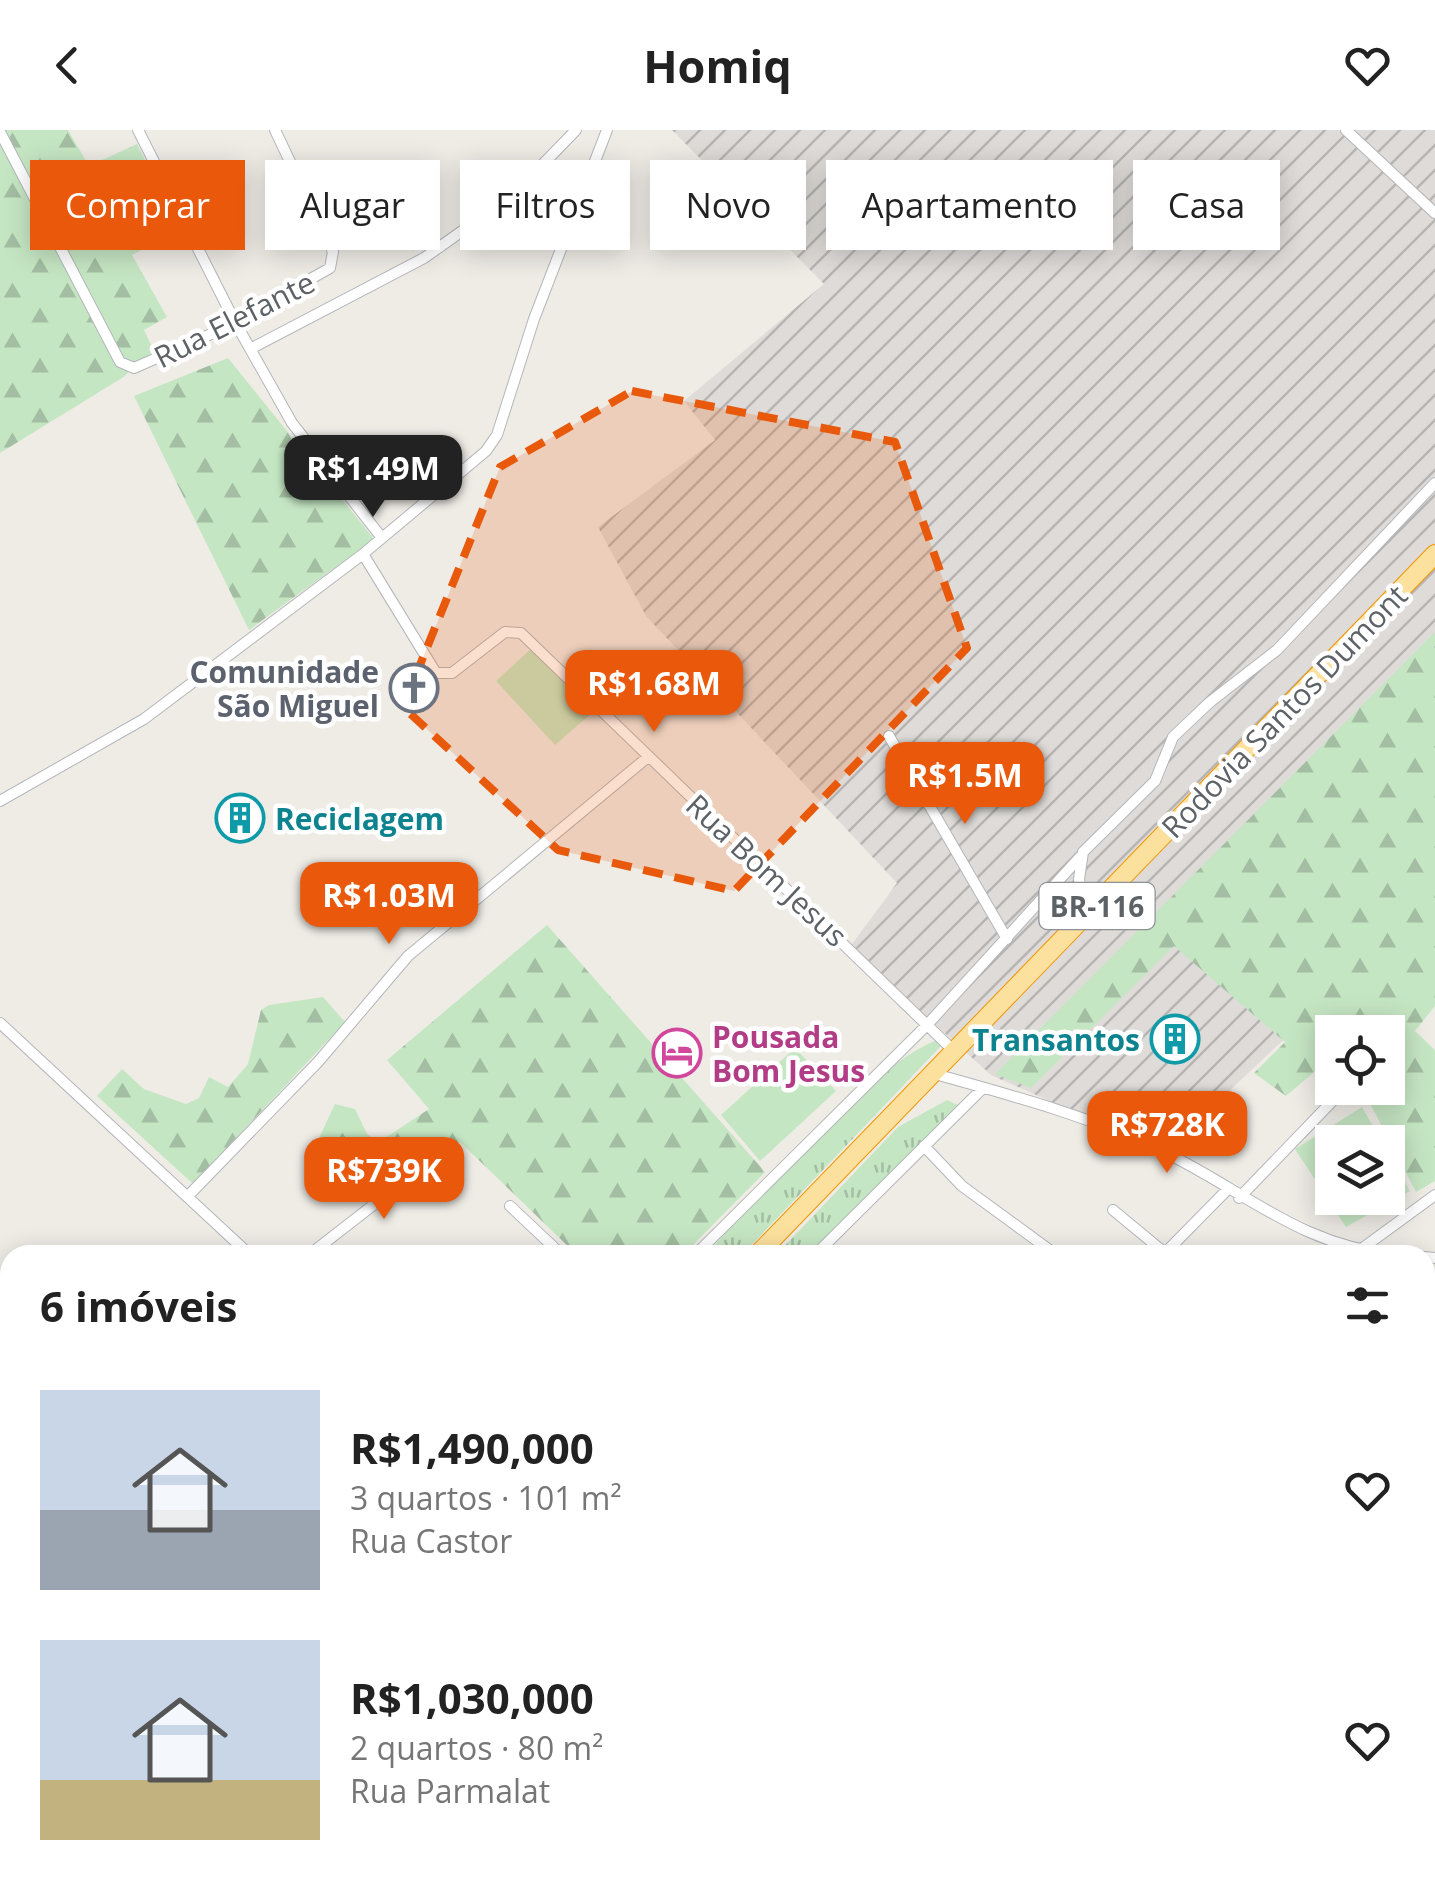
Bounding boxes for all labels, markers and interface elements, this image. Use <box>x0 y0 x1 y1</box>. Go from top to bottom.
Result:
text: Homiq <box>643 35 792 96</box>
icon: back <box>40 38 95 93</box>
icon: heart <box>1340 38 1395 93</box>
chip: Comprar <box>30 160 245 250</box>
chip: Alugar <box>265 160 440 250</box>
chip: Filtros <box>460 160 630 250</box>
chip: Novo <box>650 160 806 250</box>
chip: Apartamento <box>826 160 1113 250</box>
chip: Casa <box>1133 160 1280 250</box>
street label: Rua Elefante <box>147 261 321 377</box>
pin: R$1.49M <box>281 435 465 520</box>
text: R$1.49M <box>306 446 440 489</box>
street label: Rodovia Santos Dumont <box>1152 575 1416 847</box>
pin: R$1.68M <box>562 650 746 735</box>
place label: Comunidade São Miguel <box>189 651 379 726</box>
text: R$1.68M <box>587 661 721 704</box>
church icon: Comunidade São Miguel <box>388 662 440 714</box>
pin: R$1.5M <box>884 742 1046 827</box>
text: R$1.5M <box>907 753 1023 796</box>
street label: Rua Bom Jesus <box>678 785 856 955</box>
building icon: Reciclagem <box>214 792 266 844</box>
place label: Reciclagem <box>275 798 444 839</box>
pin: R$1.03M <box>297 862 481 947</box>
text: R$1.03M <box>322 873 456 916</box>
road number: BR-116 <box>1040 883 1154 929</box>
building icon: Transantos <box>1149 1013 1201 1065</box>
map controls <box>1315 1015 1405 1215</box>
button: locate <box>1315 1015 1405 1105</box>
place label: Pousada Bom Jesus <box>712 1016 865 1091</box>
place label: Transantos <box>972 1019 1140 1060</box>
hotel icon: Pousada Bom Jesus <box>651 1027 703 1079</box>
pin: R$728K <box>1086 1091 1248 1176</box>
text: R$728K <box>1109 1102 1225 1145</box>
button: layers <box>1315 1125 1405 1215</box>
pin: R$739K <box>303 1137 465 1222</box>
text: R$739K <box>326 1148 442 1191</box>
text: 6 imóveis <box>40 1277 237 1334</box>
icon: filters <box>1340 1278 1395 1333</box>
text: R$1,490,000 <box>350 1419 594 1476</box>
icon: home <box>120 1430 240 1550</box>
icon: heart <box>1340 1463 1395 1518</box>
text: 3 quartos · 101 m² <box>350 1476 622 1519</box>
text: Rua Castor <box>350 1519 512 1562</box>
text: R$1,030,000 <box>350 1669 594 1726</box>
icon: home <box>120 1680 240 1800</box>
icon: heart <box>1340 1713 1395 1768</box>
text: 2 quartos · 80 m² <box>350 1726 603 1769</box>
text: Rua Parmalat <box>350 1769 550 1812</box>

